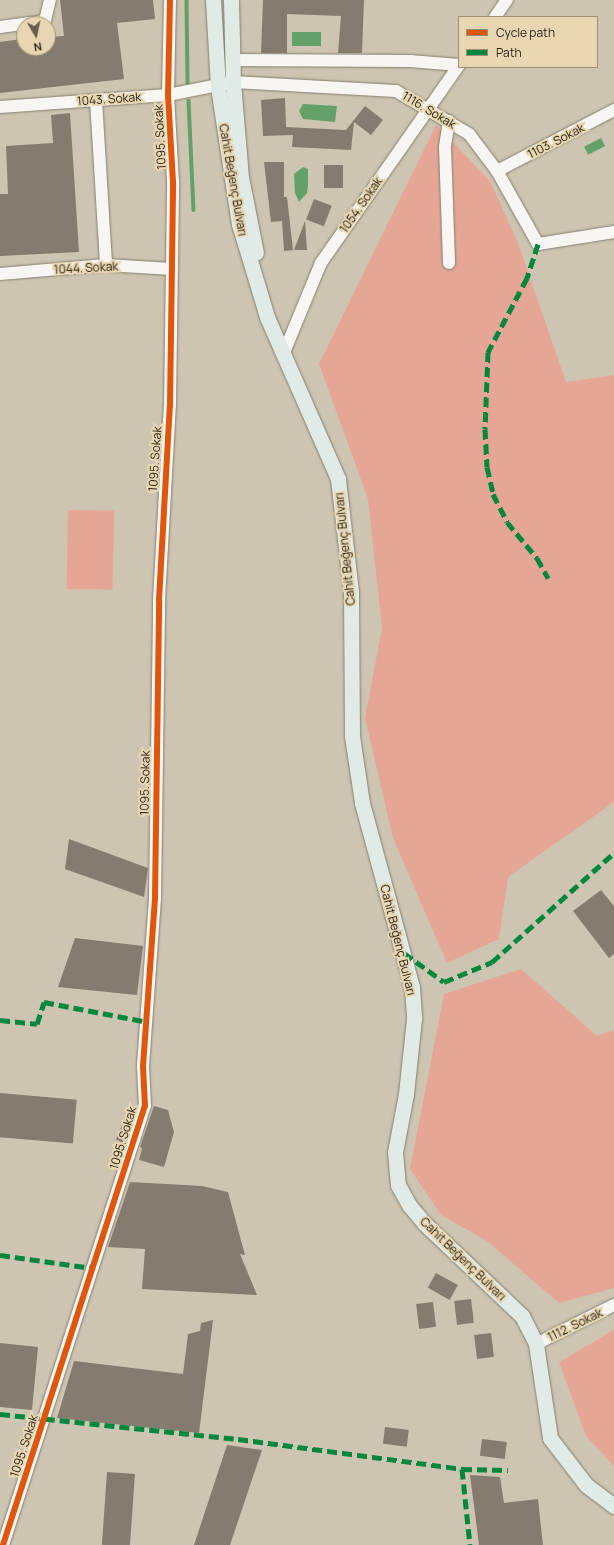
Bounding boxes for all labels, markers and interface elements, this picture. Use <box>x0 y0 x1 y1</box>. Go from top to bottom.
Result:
north arrow <box>16 16 56 56</box>
legend <box>458 16 598 68</box>
text: Cycle path <box>496 24 555 41</box>
text: N <box>33 39 43 55</box>
text: Path <box>496 44 522 61</box>
street label: 1116. Sokak <box>400 88 458 132</box>
street label: 1043. Sokak <box>76 90 142 108</box>
street label: 1095. Sokak <box>151 104 169 170</box>
street label: 1103. Sokak <box>525 121 587 161</box>
street label: Cahit Beğenç Bulvarı <box>216 123 250 237</box>
street label: 1054. Sokak <box>337 175 385 235</box>
street label: 1044. Sokak <box>53 259 119 277</box>
street label: 1095. Sokak <box>146 426 164 492</box>
street label: Cahit Beğenç Bulvarı <box>332 492 358 606</box>
street label: 1095. Sokak <box>137 750 153 816</box>
street label: Cahit Beğenç Bulvarı <box>377 883 419 997</box>
street label: 1095. Sokak <box>107 1105 139 1171</box>
street label: Cahit Beğenç Bulvarı <box>417 1214 509 1304</box>
street label: 1112. Sokak <box>545 1306 605 1344</box>
street label: 1095. Sokak <box>7 1413 41 1479</box>

